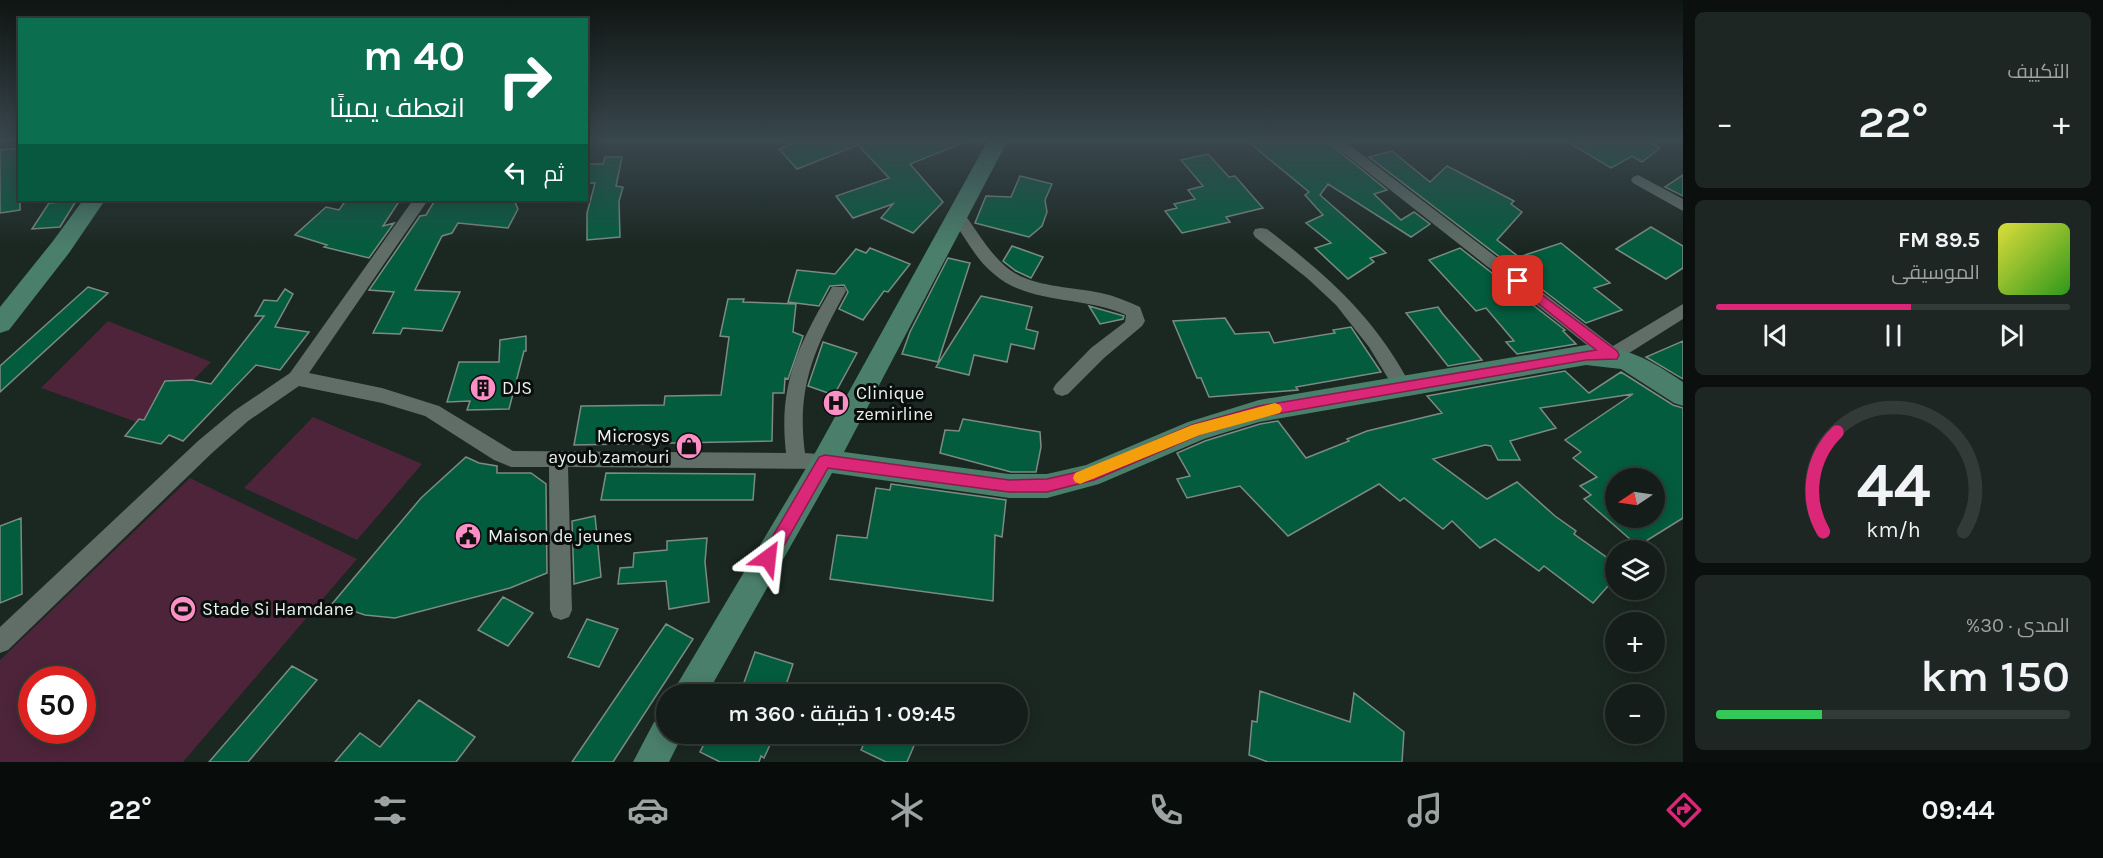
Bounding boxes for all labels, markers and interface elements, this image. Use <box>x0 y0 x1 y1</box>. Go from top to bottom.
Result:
text: 40 m <box>363 31 465 81</box>
icon: right <box>486 42 564 120</box>
text: التكييف <box>2007 60 2070 83</box>
text: انعطف يمينًا <box>329 92 465 124</box>
text: 22° <box>1858 96 1928 148</box>
text: − <box>1716 104 1733 142</box>
text: + <box>2053 104 2070 142</box>
icon: left <box>499 156 532 189</box>
text: ثم <box>544 161 564 187</box>
text: 89.5 FM <box>1898 227 1980 253</box>
pin <box>1492 255 1543 306</box>
text: الموسيقى <box>1891 261 1980 284</box>
icon: arrive <box>1501 264 1534 297</box>
icon: previous <box>1759 319 1792 352</box>
icon: pause <box>1877 319 1910 352</box>
icon: next <box>1995 319 2028 352</box>
building icon: DJS <box>468 373 498 403</box>
place label: DJS <box>502 377 532 399</box>
place label: Clinique zemirline <box>856 382 933 425</box>
hospital icon: Clinique zemirline <box>821 388 851 418</box>
place label: Microsys ayoub zamouri <box>548 425 670 468</box>
shop icon: Microsys ayoub zamouri <box>674 431 704 461</box>
text: 44 <box>1856 449 1930 522</box>
north arrow <box>1605 468 1665 528</box>
map controls <box>1605 468 1665 744</box>
text: km/h <box>1866 517 1920 542</box>
public building icon: Maison de jeunes <box>453 521 483 551</box>
place label: Maison de jeunes <box>488 525 633 547</box>
position arrow <box>736 526 800 590</box>
button: layers <box>1605 540 1665 600</box>
sports icon: Stade Si Hamdane <box>168 594 198 624</box>
place label: Stade Si Hamdane <box>202 598 354 620</box>
button: + <box>1605 612 1665 672</box>
text: المدى · 30% <box>1966 614 2070 637</box>
text: 150 km <box>1920 650 2070 702</box>
speed limit sign: 50 <box>18 666 96 744</box>
button: − <box>1605 684 1665 744</box>
text: 09:45 · 1 دقيقة · 360 m <box>728 701 956 727</box>
icon: filters <box>369 789 411 831</box>
icon: car <box>627 789 669 831</box>
icon: climate <box>886 789 928 831</box>
icon: phone <box>1145 789 1187 831</box>
icon: music <box>1404 789 1446 831</box>
icon: directions <box>1663 789 1705 831</box>
text: 22° <box>109 794 152 826</box>
text: 09:44 <box>1922 794 1995 826</box>

